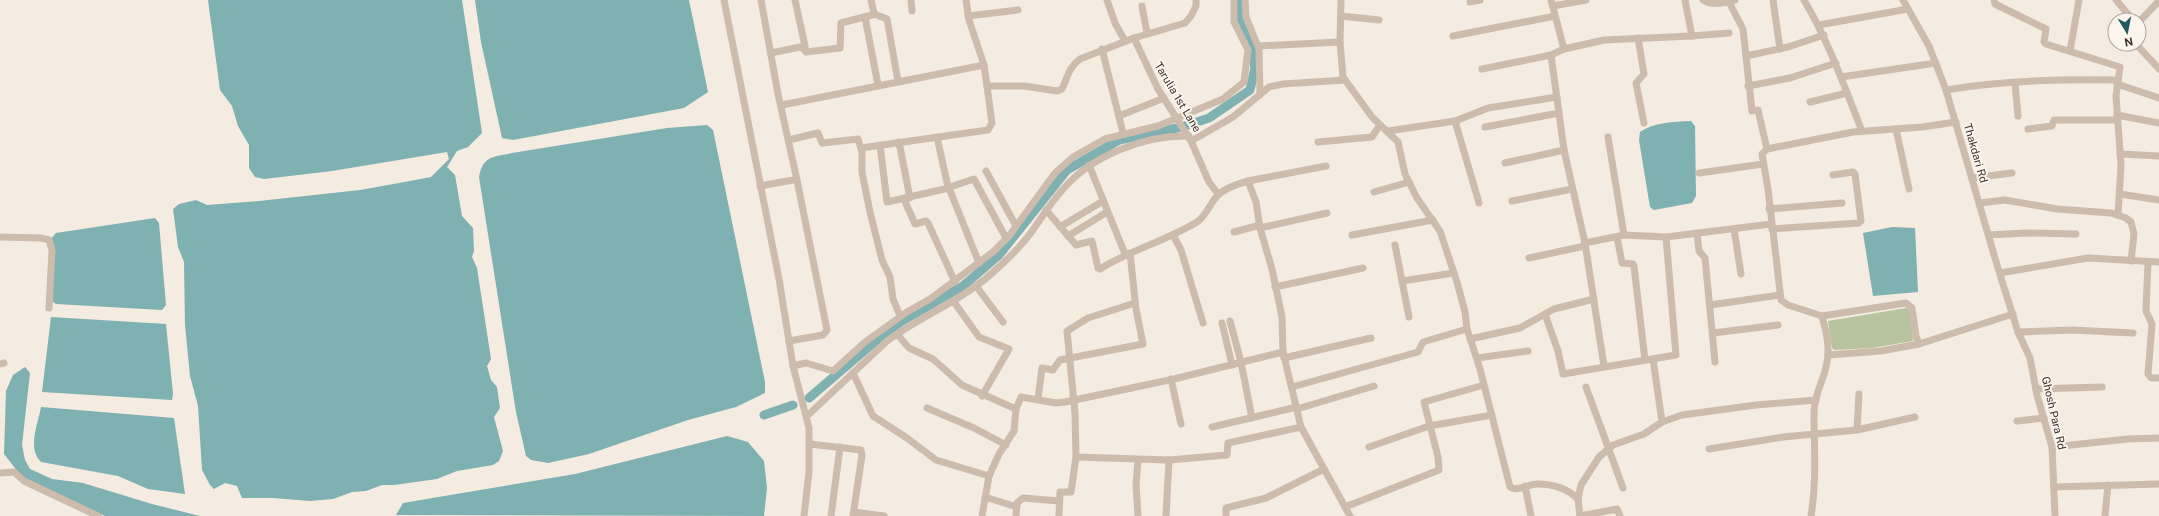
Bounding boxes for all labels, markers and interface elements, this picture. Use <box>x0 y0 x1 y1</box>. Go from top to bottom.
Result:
north arrow <box>2107 12 2147 52</box>
text: N <box>2123 35 2134 49</box>
street label: Tarulia 1st Lane <box>1152 60 1204 134</box>
street label: Thakdari Rd <box>1962 122 1990 184</box>
street label: Ghosh Para Rd <box>2040 375 2068 451</box>

